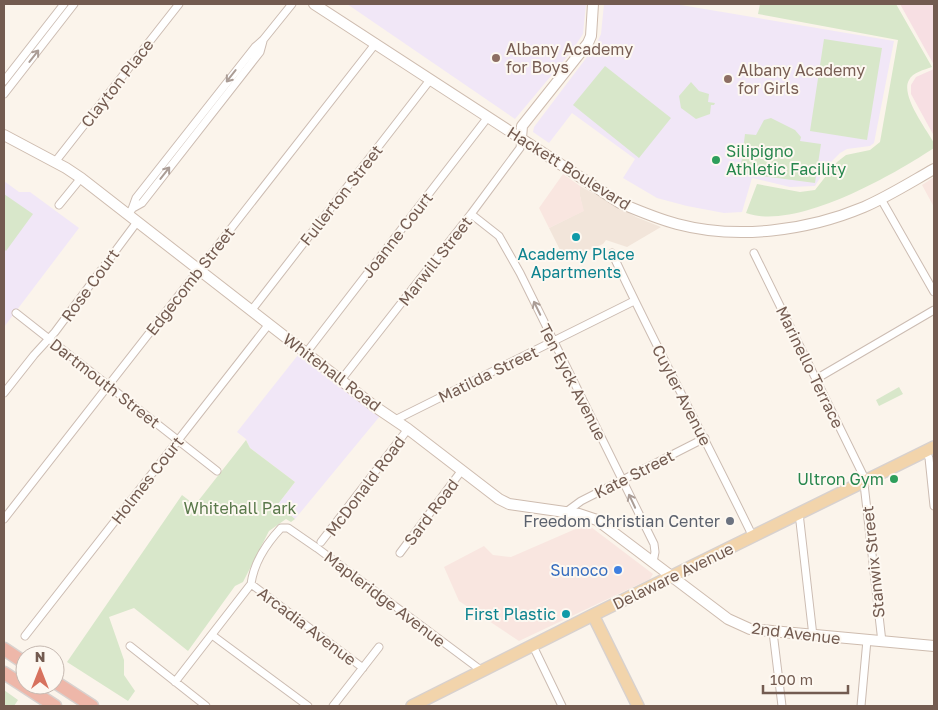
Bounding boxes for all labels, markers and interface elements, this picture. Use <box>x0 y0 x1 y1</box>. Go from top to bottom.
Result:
street label: Clayton Place <box>76 35 158 131</box>
place label: Albany Academy for Boys <box>506 39 633 77</box>
one-way arrow <box>28 50 39 63</box>
marker: Albany Academy for Boys <box>490 52 502 64</box>
place label: Albany Academy for Girls <box>738 60 865 98</box>
one-way arrow <box>226 70 237 83</box>
marker: Albany Academy for Girls <box>722 73 734 85</box>
street label: Hackett Boulevard <box>504 122 634 214</box>
street label: Fullerton Street <box>295 141 387 249</box>
place label: Silipigno Athletic Facility <box>726 141 846 179</box>
marker: Silipigno Athletic Facility <box>710 154 722 166</box>
one-way arrow <box>160 167 171 180</box>
street label: Joanne Court <box>357 188 437 282</box>
street label: Marwill Street <box>394 212 476 310</box>
street label: Edgecomb Street <box>141 223 239 339</box>
marker: Academy Place Apartments <box>570 231 582 243</box>
place label: Academy Place Apartments <box>518 244 634 282</box>
street label: Rose Court <box>57 245 123 325</box>
one-way arrow <box>531 301 541 316</box>
street label: Marinello Terrace <box>772 303 848 431</box>
street label: Ten Eyck Avenue <box>535 320 611 444</box>
street label: Whitehall Road <box>279 329 385 415</box>
street label: Dartmouth Street <box>46 334 164 432</box>
street label: Matilda Street <box>435 341 541 407</box>
street label: Cuyler Avenue <box>648 341 716 449</box>
street label: Holmes Court <box>107 432 187 528</box>
street label: McDonald Road <box>321 432 409 540</box>
street label: Kate Street <box>591 445 677 503</box>
place label: Ultron Gym <box>797 469 884 489</box>
marker: Ultron Gym <box>888 473 900 485</box>
street label: Sard Road <box>399 475 463 549</box>
one-way arrow <box>627 494 637 509</box>
park label: Whitehall Park <box>184 498 296 518</box>
street label: Stanwix Street <box>857 505 889 619</box>
place label: Freedom Christian Center <box>523 511 720 531</box>
marker: Freedom Christian Center <box>724 515 736 527</box>
street label: Delaware Avenue <box>609 538 737 614</box>
street label: Mapleridge Avenue <box>320 547 450 651</box>
place label: Sunoco <box>550 560 608 580</box>
marker: Sunoco <box>612 564 624 576</box>
street label: Arcadia Avenue <box>254 582 360 670</box>
place label: First Plastic <box>465 604 556 624</box>
marker: First Plastic <box>560 608 572 620</box>
street label: 2nd Avenue <box>750 618 842 648</box>
north arrow <box>15 645 65 695</box>
text: N <box>35 648 45 665</box>
scale bar <box>763 662 848 694</box>
text: 100 m <box>770 670 813 688</box>

